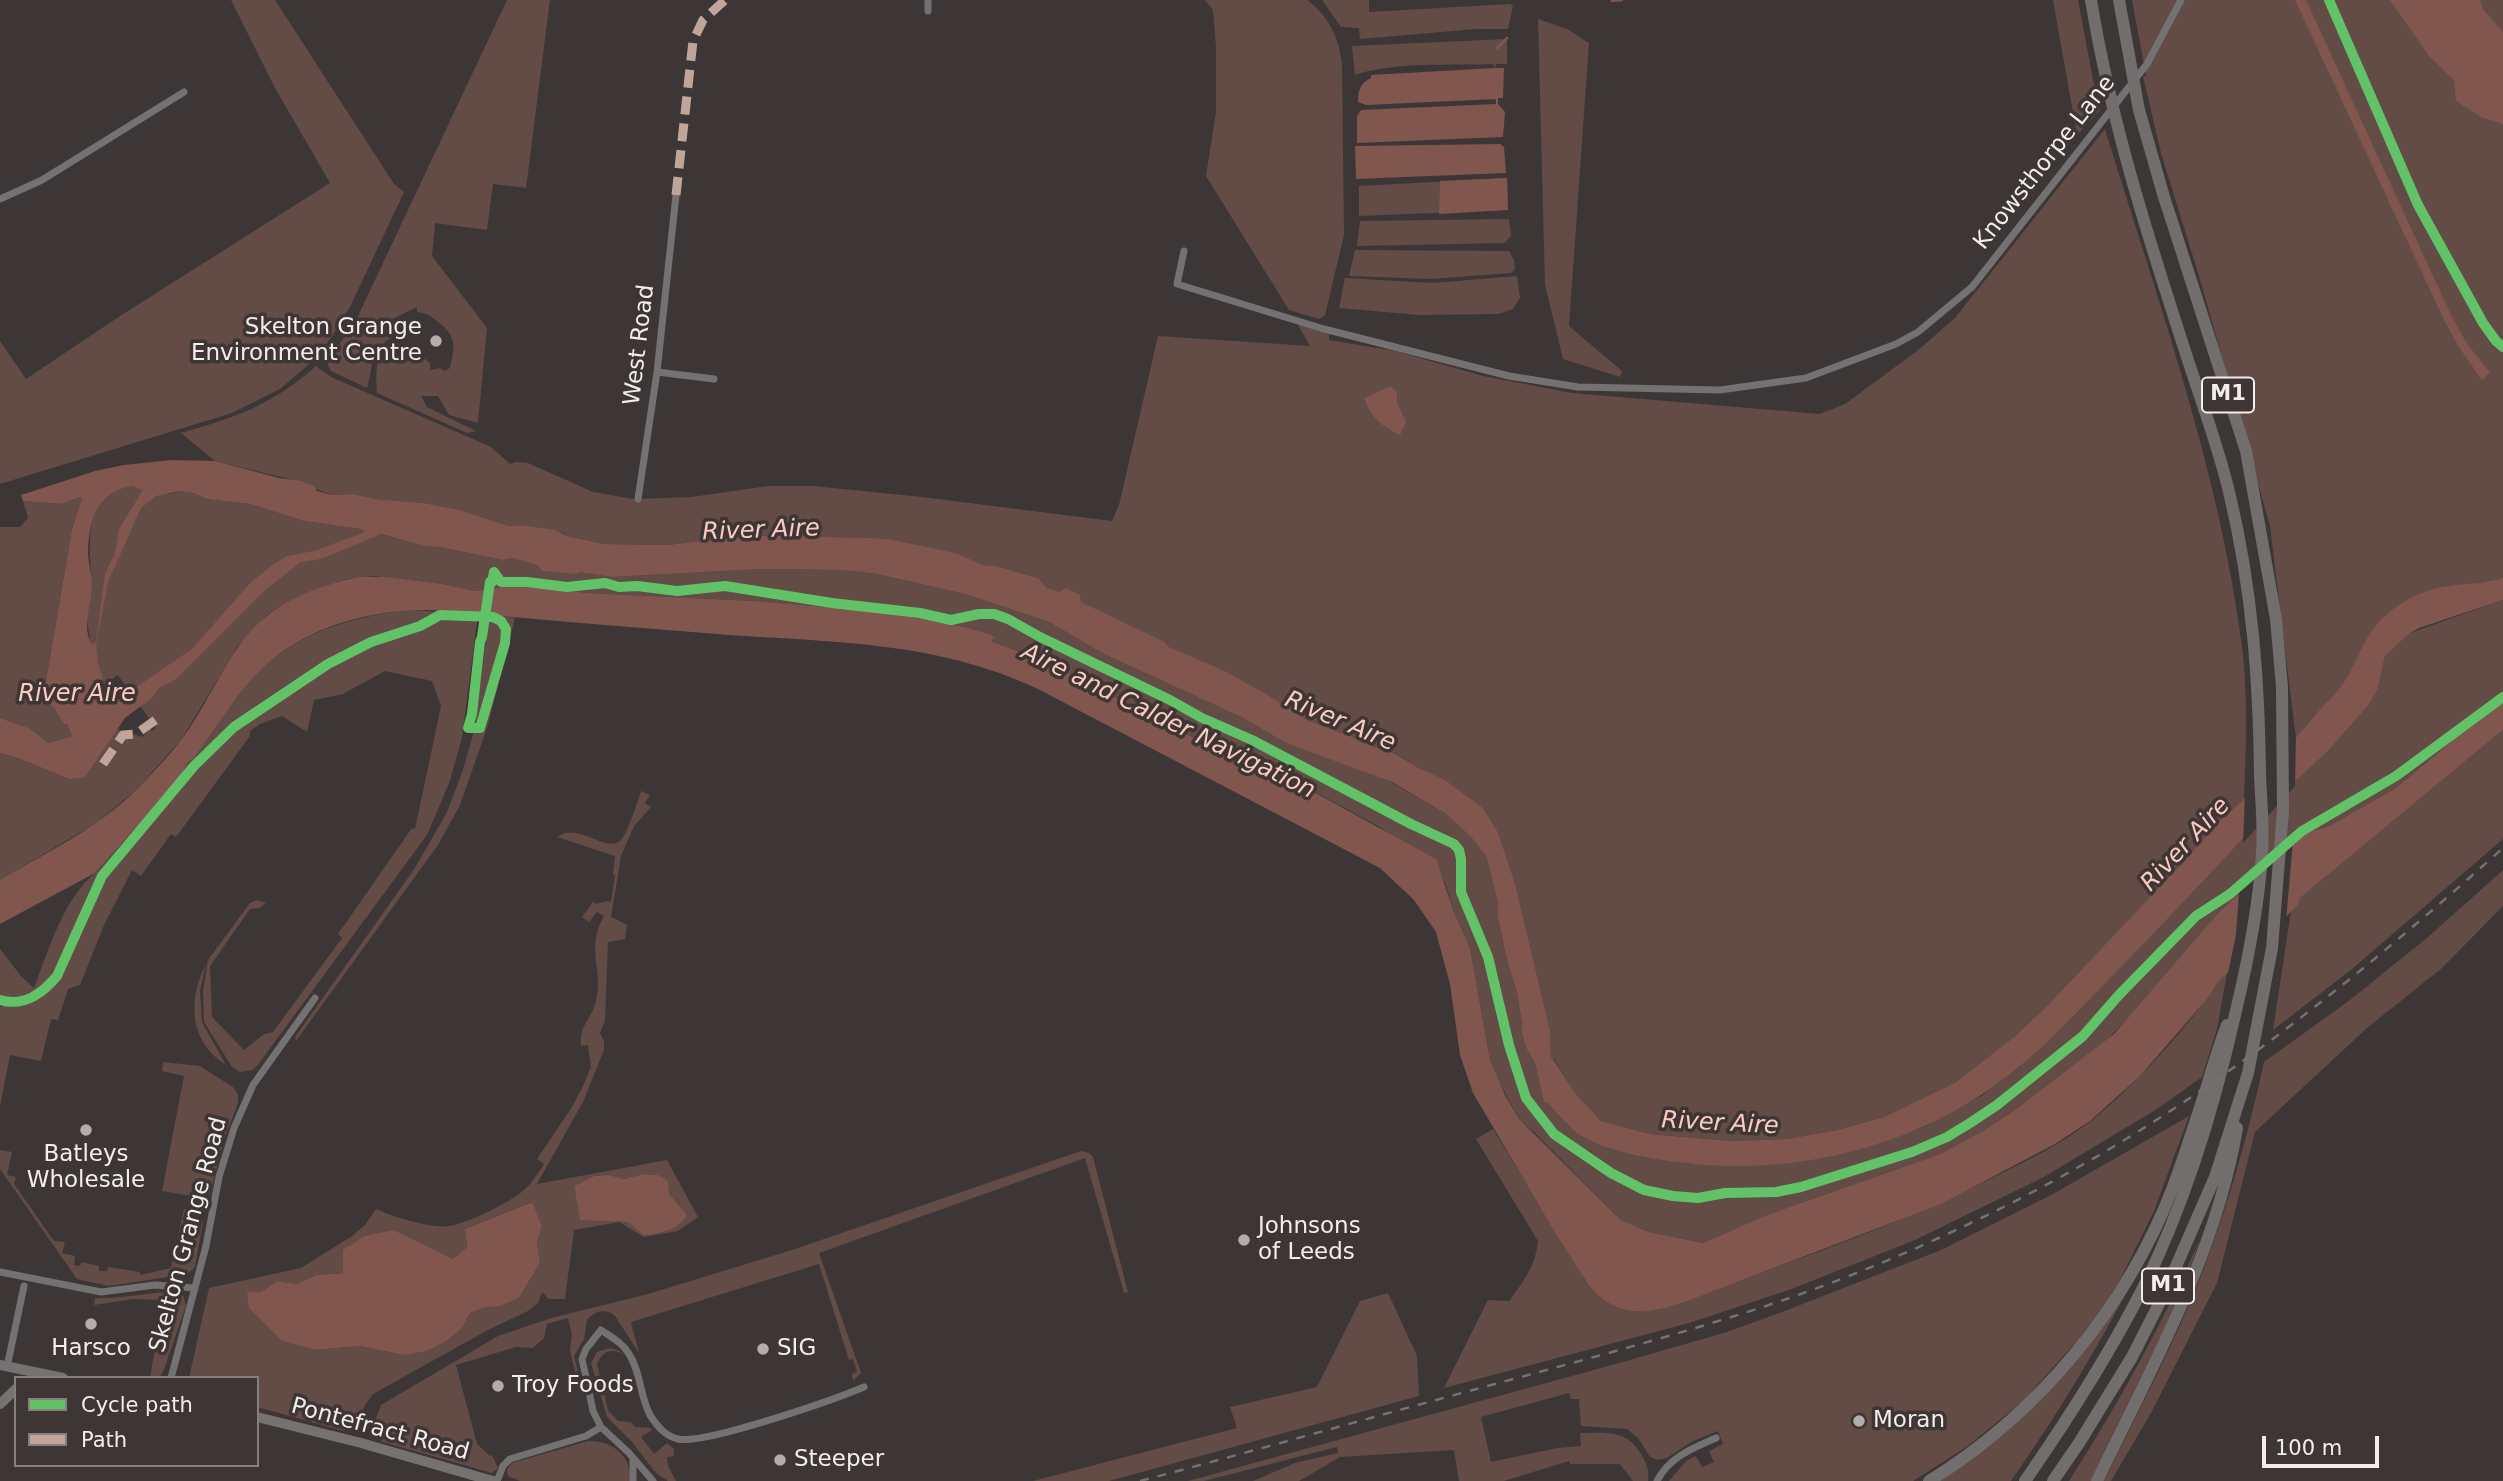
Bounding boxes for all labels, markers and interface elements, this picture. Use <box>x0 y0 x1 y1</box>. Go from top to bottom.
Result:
street label: Knowsthorpe Lane <box>1968 70 2122 256</box>
street label: West Road <box>619 283 661 407</box>
place label: Skelton Grange Environment Centre <box>191 314 422 368</box>
marker: Skelton Grange Environment Centre <box>428 333 444 349</box>
road number: M1 <box>2202 378 2254 412</box>
water label: River Aire <box>702 515 820 547</box>
water label: Aire and Calder Navigation <box>1016 638 1320 806</box>
water label: River Aire <box>18 681 136 709</box>
water label: River Aire <box>1280 686 1400 758</box>
water label: River Aire <box>2135 792 2237 898</box>
water label: River Aire <box>1661 1107 1779 1141</box>
street label: Skelton Grange Road <box>144 1114 234 1356</box>
marker: Batleys Wholesale <box>78 1122 94 1138</box>
place label: Batleys Wholesale <box>27 1141 145 1195</box>
place label: Johnsons of Leeds <box>1258 1213 1361 1267</box>
marker: Johnsons of Leeds <box>1236 1232 1252 1248</box>
road number: M1 <box>2142 1268 2194 1304</box>
marker: Harsco <box>83 1316 99 1332</box>
place label: Harsco <box>51 1335 131 1363</box>
place label: SIG <box>777 1335 816 1363</box>
marker: SIG <box>755 1341 771 1357</box>
place label: Troy Foods <box>512 1372 634 1400</box>
legend <box>14 1376 259 1467</box>
marker: Troy Foods <box>490 1378 506 1394</box>
text: Cycle path <box>81 1393 193 1417</box>
street label: Pontefract Road <box>288 1393 472 1467</box>
place label: Moran <box>1873 1407 1945 1435</box>
marker: Moran <box>1851 1413 1867 1429</box>
scale bar <box>2265 1422 2382 1466</box>
text: Path <box>81 1428 127 1452</box>
text: 100 m <box>2275 1436 2342 1460</box>
place label: Steeper <box>794 1446 884 1474</box>
marker: Steeper <box>772 1452 788 1468</box>

